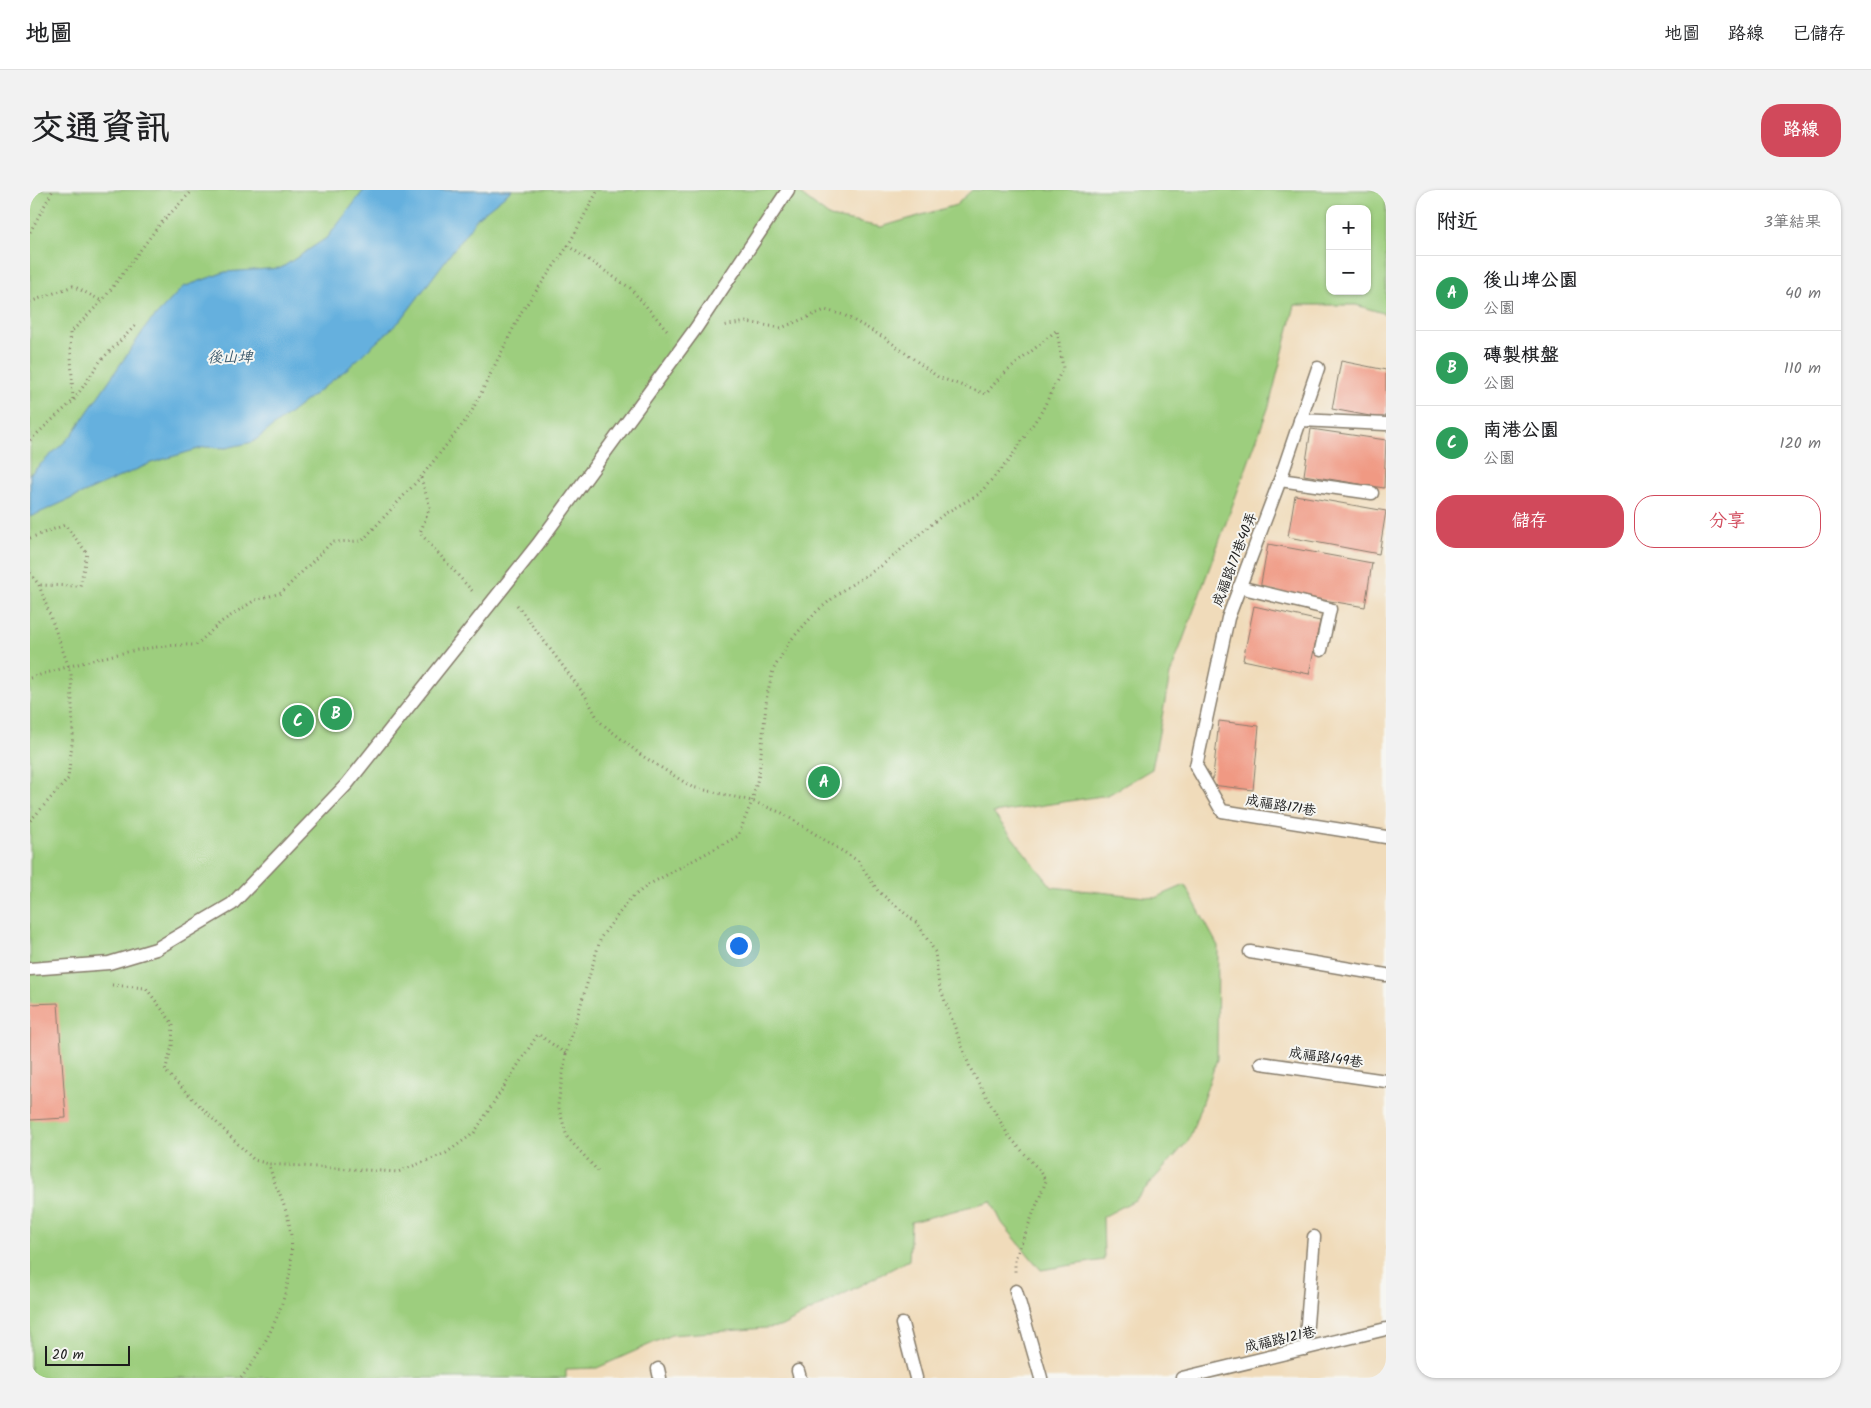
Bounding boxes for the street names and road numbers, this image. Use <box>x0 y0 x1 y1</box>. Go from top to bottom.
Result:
street label: 成福路171巷40弄 <box>1207 509 1263 610</box>
street label: 成福路171巷 <box>1244 790 1319 823</box>
street label: 成福路149巷 <box>1287 1042 1365 1074</box>
street label: 成福路121巷 <box>1242 1321 1319 1359</box>

